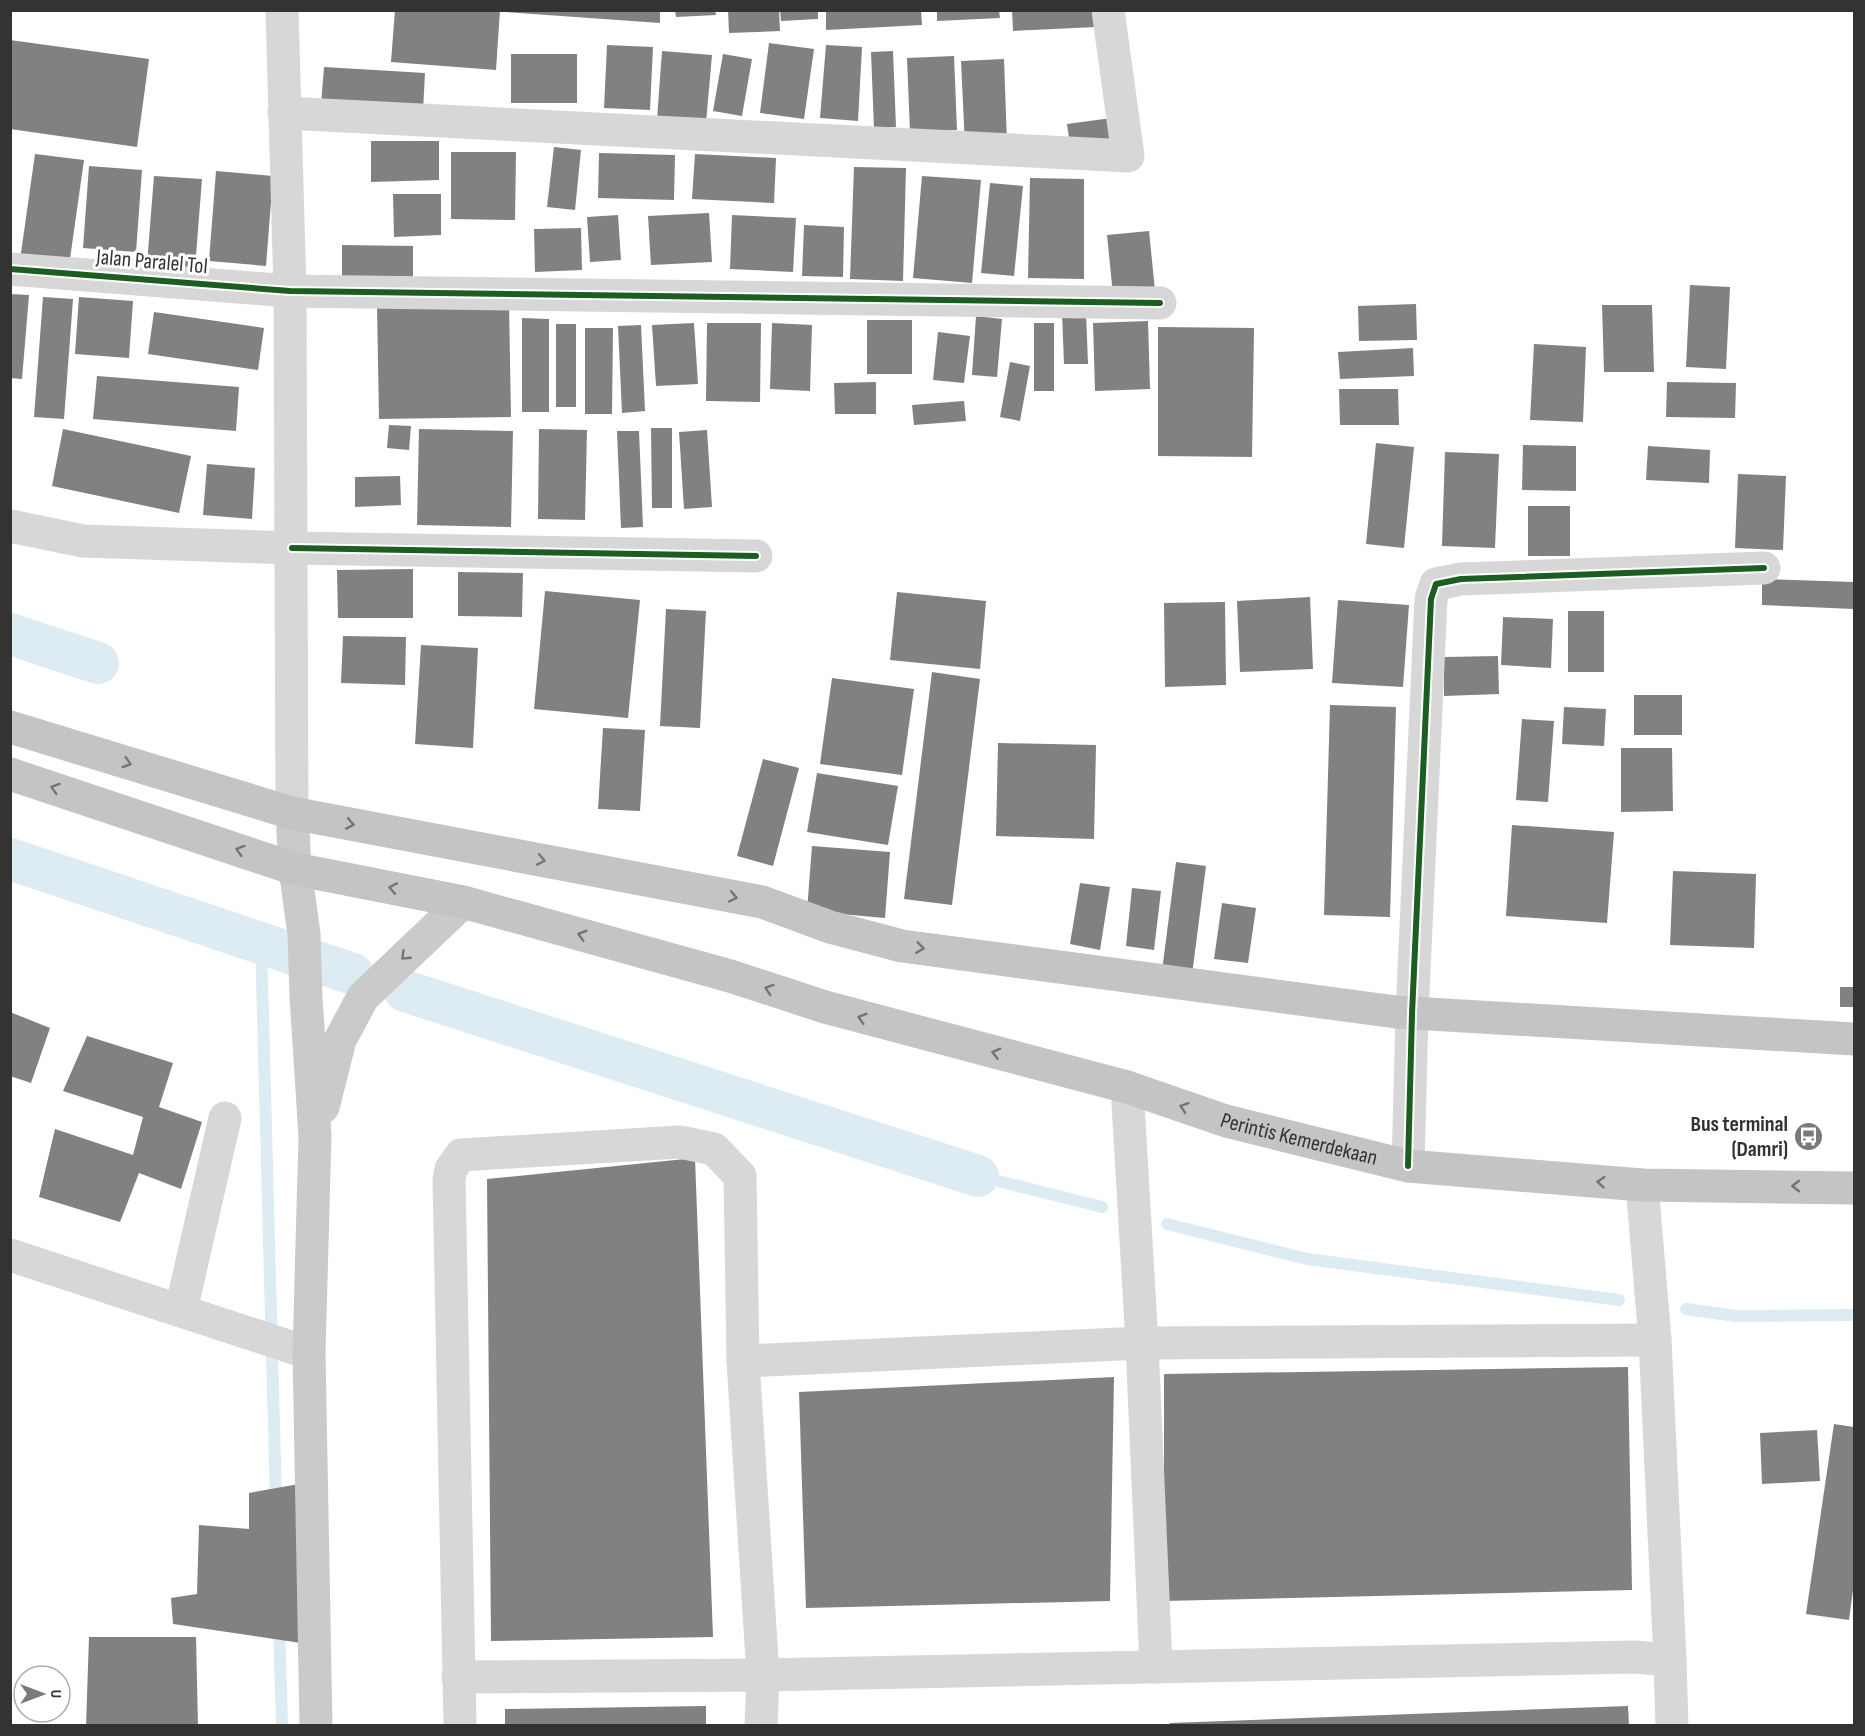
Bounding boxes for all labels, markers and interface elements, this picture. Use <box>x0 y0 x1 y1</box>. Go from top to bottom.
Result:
street label: Jalan Paralel Tol <box>94 244 209 280</box>
one-way arrow <box>121 756 132 768</box>
one-way arrow <box>50 783 61 796</box>
one-way arrow <box>344 817 354 830</box>
one-way arrow <box>235 845 246 857</box>
one-way arrow <box>537 854 546 866</box>
one-way arrow <box>388 882 398 895</box>
one-way arrow <box>727 890 737 903</box>
one-way arrow <box>577 930 588 942</box>
one-way arrow <box>916 942 925 954</box>
one-way arrow <box>402 949 412 960</box>
one-way arrow <box>764 984 775 996</box>
one-way arrow <box>857 1013 868 1025</box>
one-way arrow <box>991 1048 1001 1061</box>
one-way arrow <box>1179 1101 1190 1114</box>
street label: Perintis Kemerdekaan <box>1217 1107 1380 1171</box>
place label: Bus terminal (Damri) <box>1690 1111 1788 1163</box>
bus stop icon: Bus terminal (Damri) <box>1793 1121 1825 1153</box>
one-way arrow <box>1597 1176 1606 1189</box>
one-way arrow <box>1792 1180 1801 1192</box>
north arrow <box>12 1664 72 1724</box>
text: U <box>46 1690 65 1698</box>

